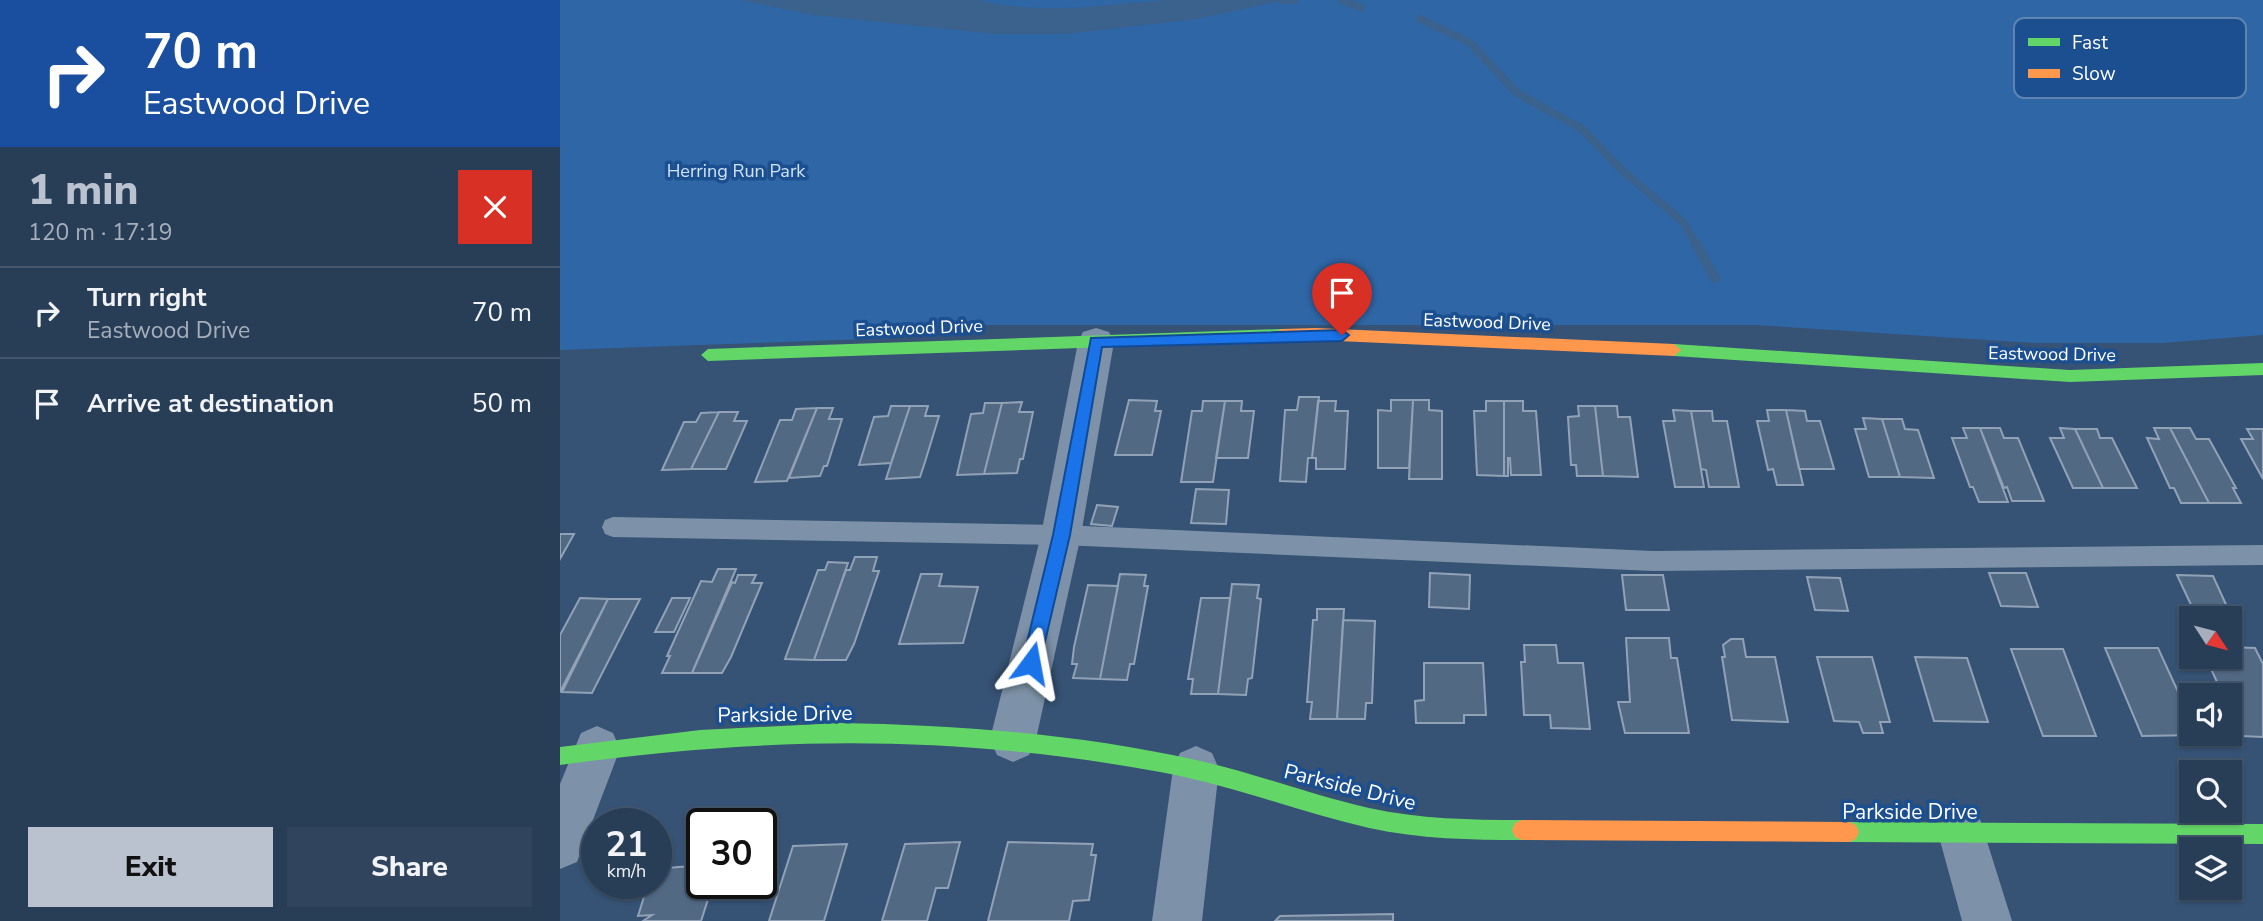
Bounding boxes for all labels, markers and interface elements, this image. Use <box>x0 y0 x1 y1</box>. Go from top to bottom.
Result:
text: 70 m <box>143 18 258 85</box>
legend <box>2014 18 2246 98</box>
icon: right <box>28 28 119 119</box>
text: Fast <box>2072 30 2108 56</box>
text: Slow <box>2072 61 2116 87</box>
text: Eastwood Drive <box>143 82 370 125</box>
park label: Herring Run Park <box>667 159 806 183</box>
text: 1 min <box>28 162 138 219</box>
button: close <box>458 170 532 244</box>
text: 120 m · 17:19 <box>28 217 173 248</box>
pin <box>1312 263 1372 335</box>
icon: arrive <box>1323 274 1361 312</box>
text: Turn right <box>87 280 206 315</box>
icon: right <box>28 294 66 332</box>
text: 70 m <box>472 295 532 330</box>
street label: Eastwood Drive <box>1423 308 1551 336</box>
street label: Eastwood Drive <box>855 314 983 342</box>
text: Eastwood Drive <box>87 315 250 346</box>
street label: Eastwood Drive <box>1988 341 2116 367</box>
icon: arrive <box>28 385 66 423</box>
text: Arrive at destination <box>87 386 334 421</box>
text: 50 m <box>472 386 532 421</box>
north arrow <box>2179 606 2242 668</box>
map controls <box>2179 606 2242 900</box>
position arrow <box>994 626 1068 700</box>
button: sound <box>2179 683 2242 746</box>
street label: Parkside Drive <box>717 699 853 729</box>
street label: Parkside Drive <box>1281 757 1419 817</box>
button: search <box>2179 760 2242 823</box>
street label: Parkside Drive <box>1842 798 1978 826</box>
speed limit sign: 30 <box>686 808 777 899</box>
text: 21 <box>605 821 648 868</box>
button: Exit <box>28 827 273 907</box>
button: Share <box>287 827 532 907</box>
button: layers <box>2179 837 2242 900</box>
text: km/h <box>607 859 646 883</box>

